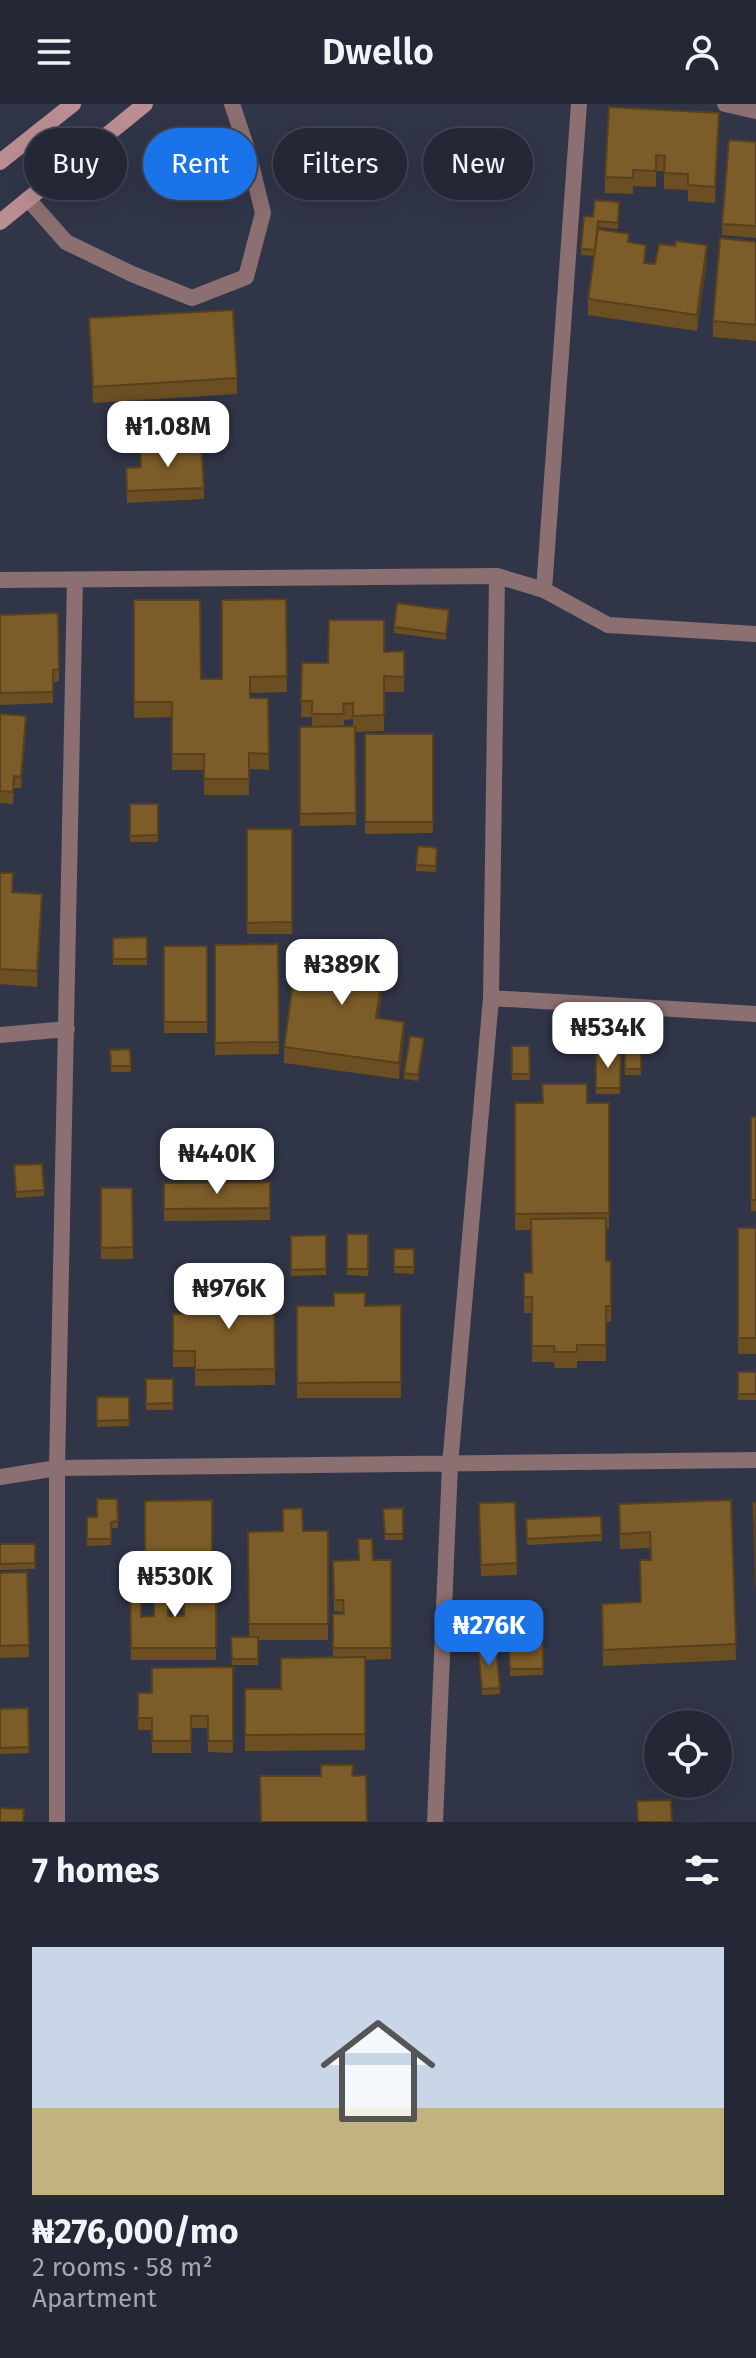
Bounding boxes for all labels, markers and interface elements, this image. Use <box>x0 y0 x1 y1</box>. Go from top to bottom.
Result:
icon: menu <box>32 30 76 74</box>
text: Dwello <box>322 30 434 74</box>
icon: person <box>680 30 724 74</box>
chip: Buy <box>24 128 127 200</box>
chip: Rent <box>143 128 257 200</box>
chip: Filters <box>273 128 407 200</box>
chip: New <box>423 128 533 200</box>
pin: ₦1.08M <box>103 401 233 469</box>
text: ₦1.08M <box>125 411 211 442</box>
pin: ₦389K <box>286 939 398 1007</box>
text: ₦389K <box>304 949 380 980</box>
pin: ₦534K <box>552 1002 664 1070</box>
text: ₦534K <box>570 1012 646 1043</box>
pin: ₦440K <box>161 1128 273 1196</box>
text: ₦440K <box>178 1138 256 1169</box>
pin: ₦976K <box>173 1263 285 1331</box>
text: ₦976K <box>192 1273 266 1304</box>
pin: ₦530K <box>119 1551 231 1619</box>
text: ₦530K <box>137 1561 213 1592</box>
pin: ₦276K <box>433 1600 545 1668</box>
text: ₦276K <box>452 1610 526 1641</box>
map controls <box>644 1710 732 1798</box>
button: locate <box>644 1710 732 1798</box>
icon: filters <box>680 1848 724 1892</box>
text: 7 homes <box>32 1850 159 1891</box>
icon: home <box>306 1999 450 2143</box>
text: ₦276,000/mo <box>32 2211 239 2252</box>
text: 2 rooms · 58 m² <box>32 2252 213 2283</box>
text: Apartment <box>32 2283 157 2314</box>

